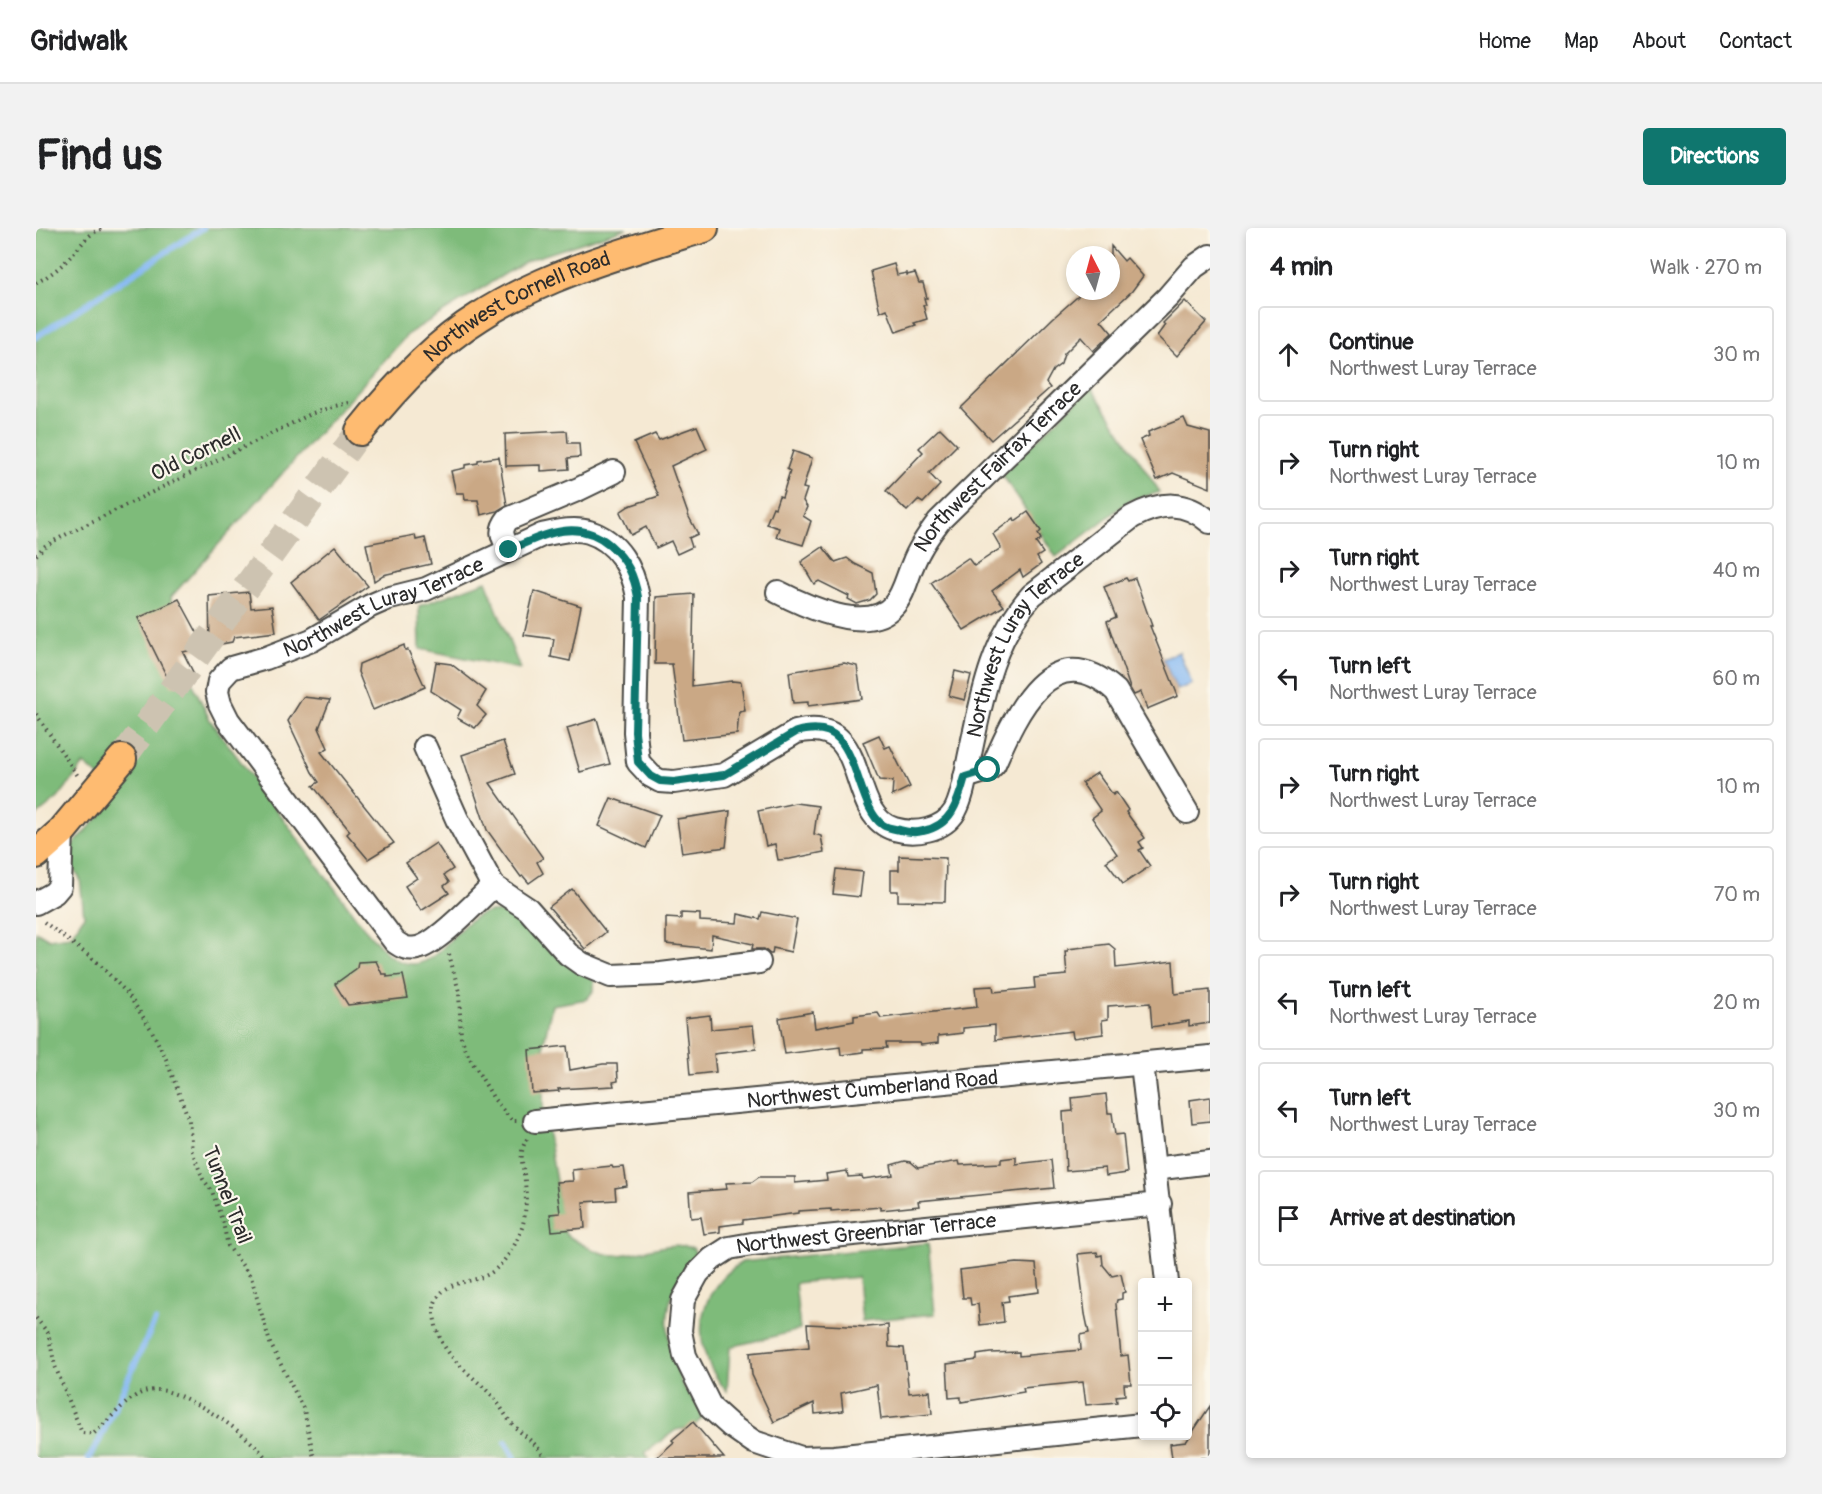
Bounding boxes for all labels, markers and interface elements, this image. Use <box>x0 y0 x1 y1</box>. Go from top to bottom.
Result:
text: Gridwalk <box>30 24 128 59</box>
text: Home <box>1478 28 1531 55</box>
text: Map <box>1564 28 1599 55</box>
text: About <box>1632 28 1686 55</box>
text: Contact <box>1719 28 1792 55</box>
button: Directions <box>1643 128 1786 185</box>
text: Find us <box>36 130 162 182</box>
street label: Northwest Cornell Road <box>417 245 614 368</box>
north arrow <box>1066 246 1120 300</box>
text: 4 min <box>1270 251 1333 283</box>
text: Walk · 270 m <box>1650 255 1762 280</box>
text: Continue <box>1329 328 1413 356</box>
icon: ahead <box>1272 338 1305 371</box>
text: 30 m <box>1713 342 1760 367</box>
text: Northwest Luray Terrace <box>1329 356 1537 381</box>
street label: Northwest Fairfax Terrace <box>908 375 1088 557</box>
street label: Old Cornell <box>146 421 246 487</box>
text: Turn right <box>1329 436 1419 464</box>
icon: right <box>1272 446 1305 479</box>
text: 10 m <box>1716 450 1760 475</box>
text: Northwest Luray Terrace <box>1329 464 1537 489</box>
route end <box>495 536 521 562</box>
text: Turn right <box>1329 544 1419 572</box>
street label: Northwest Luray Terrace <box>960 545 1090 740</box>
street label: Northwest Luray Terrace <box>279 550 488 664</box>
icon: right <box>1272 554 1305 587</box>
text: 40 m <box>1713 558 1760 583</box>
text: Northwest Luray Terrace <box>1329 572 1537 597</box>
text: Turn left <box>1329 652 1411 680</box>
icon: left <box>1272 662 1305 695</box>
text: 60 m <box>1713 666 1760 691</box>
text: Northwest Luray Terrace <box>1329 680 1537 705</box>
route start <box>974 756 1000 782</box>
text: Turn right <box>1329 760 1419 788</box>
icon: right <box>1272 770 1305 803</box>
text: 10 m <box>1716 774 1760 799</box>
text: Northwest Luray Terrace <box>1329 788 1537 813</box>
text: Turn right <box>1329 868 1419 896</box>
icon: right <box>1272 878 1305 911</box>
text: 70 m <box>1714 882 1760 907</box>
text: Northwest Luray Terrace <box>1329 896 1537 921</box>
text: Turn left <box>1329 976 1411 1004</box>
icon: left <box>1272 986 1305 1019</box>
text: 20 m <box>1713 990 1760 1015</box>
text: Northwest Luray Terrace <box>1329 1004 1537 1029</box>
street label: Northwest Cumberland Road <box>746 1064 999 1114</box>
text: Turn left <box>1329 1084 1411 1112</box>
icon: left <box>1272 1094 1305 1127</box>
text: 30 m <box>1713 1098 1760 1123</box>
text: Northwest Luray Terrace <box>1329 1112 1537 1137</box>
street label: Tunnel Trail <box>196 1142 258 1248</box>
icon: arrive <box>1272 1202 1305 1235</box>
text: Arrive at destination <box>1329 1204 1515 1232</box>
street label: Northwest Greenbriar Terrace <box>734 1207 998 1260</box>
map controls <box>1138 1278 1192 1440</box>
button: + <box>1138 1278 1192 1332</box>
button: − <box>1138 1332 1192 1386</box>
button: locate <box>1138 1386 1192 1440</box>

